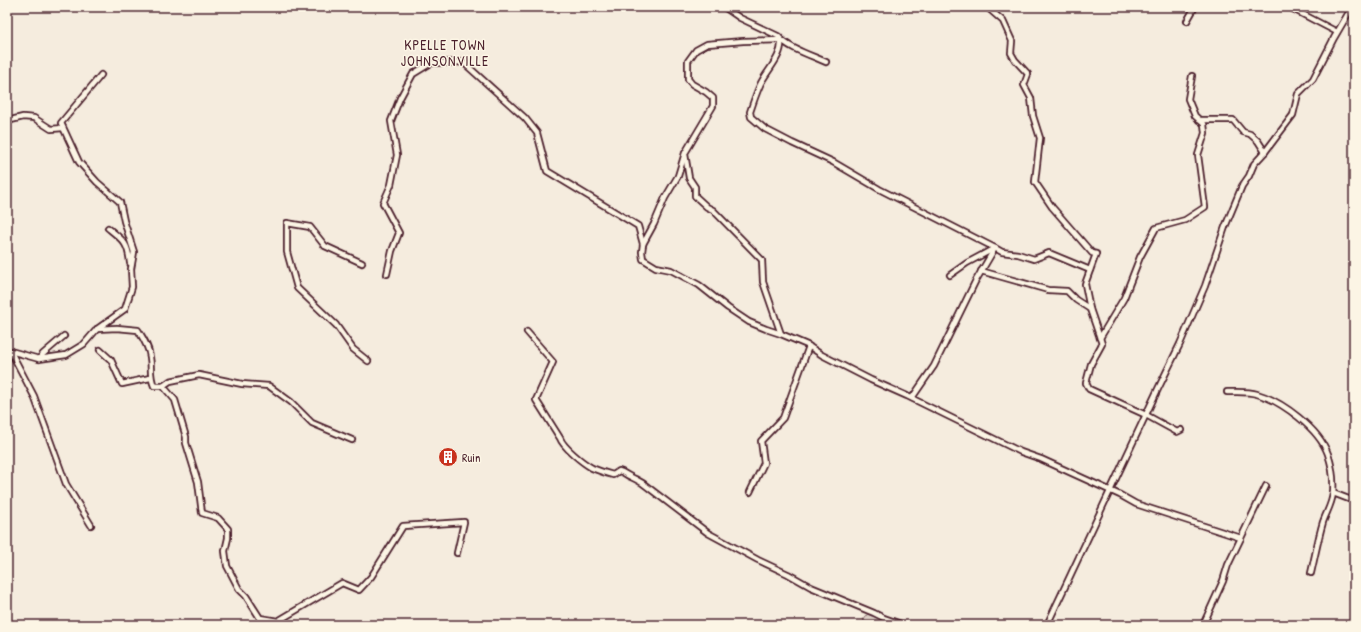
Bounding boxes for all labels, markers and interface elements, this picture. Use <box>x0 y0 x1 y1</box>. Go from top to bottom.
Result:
district label: KPELLE TOWN JOHNSONVILLE <box>401 35 489 70</box>
building icon: Ruin <box>437 446 459 468</box>
place label: Ruin <box>462 449 480 466</box>

